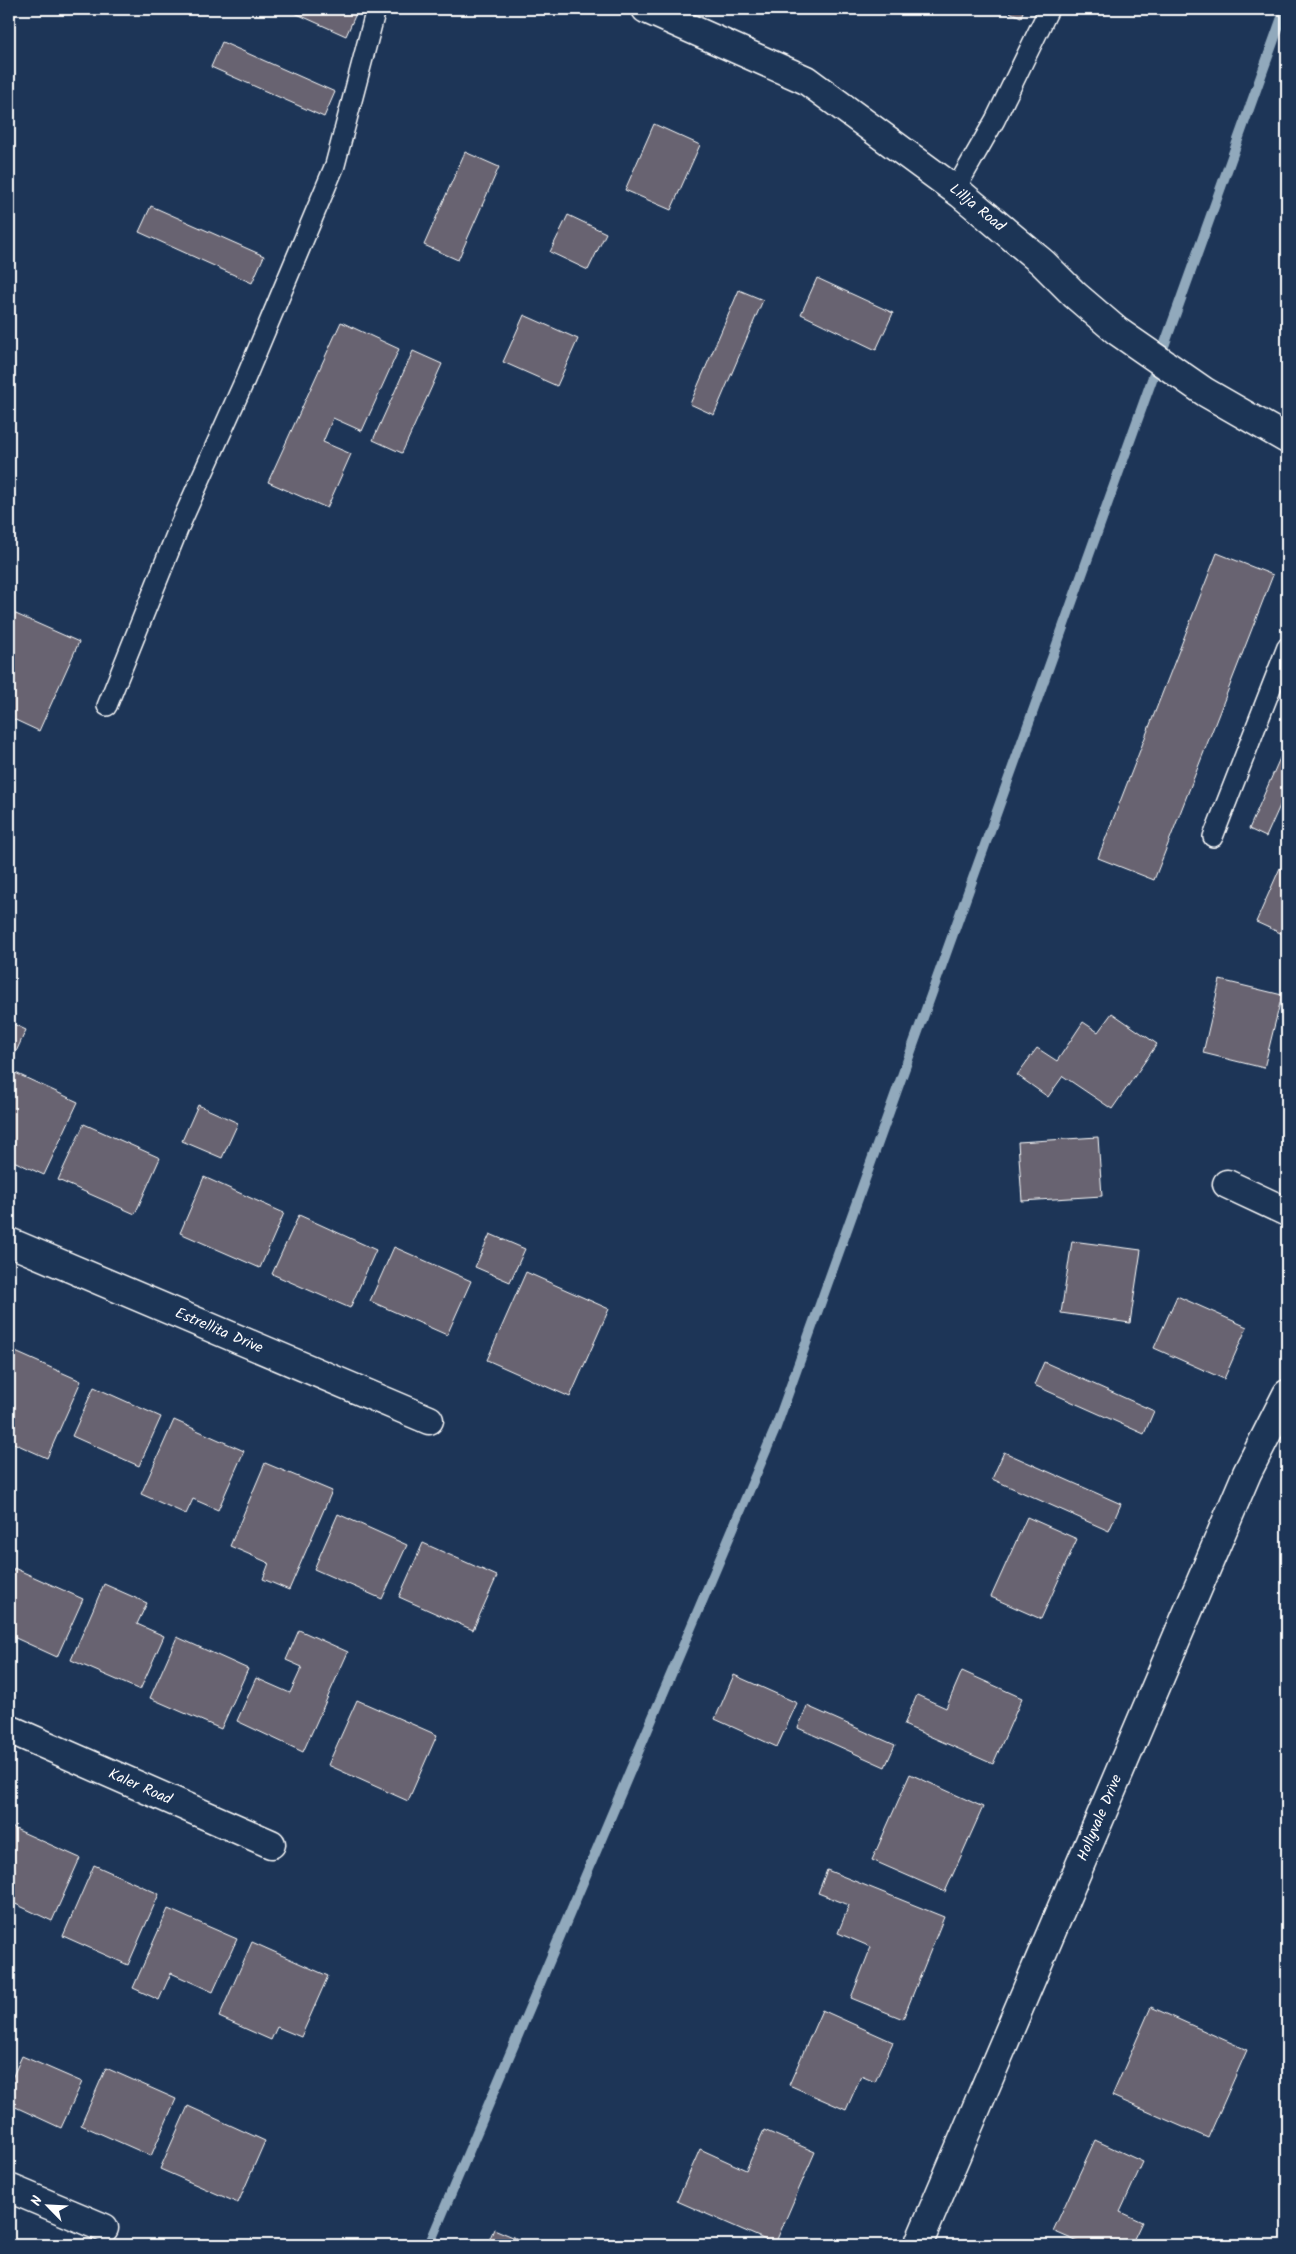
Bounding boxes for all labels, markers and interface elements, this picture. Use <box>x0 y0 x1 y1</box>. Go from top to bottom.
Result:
street label: Lillja Road <box>944 178 1011 238</box>
street label: Estrellita Drive <box>171 1302 267 1360</box>
street label: Kaler Road <box>104 1762 176 1812</box>
street label: Hollyvale Drive <box>1071 1771 1129 1865</box>
north arrow <box>22 2182 72 2232</box>
text: N <box>25 2192 49 2210</box>

